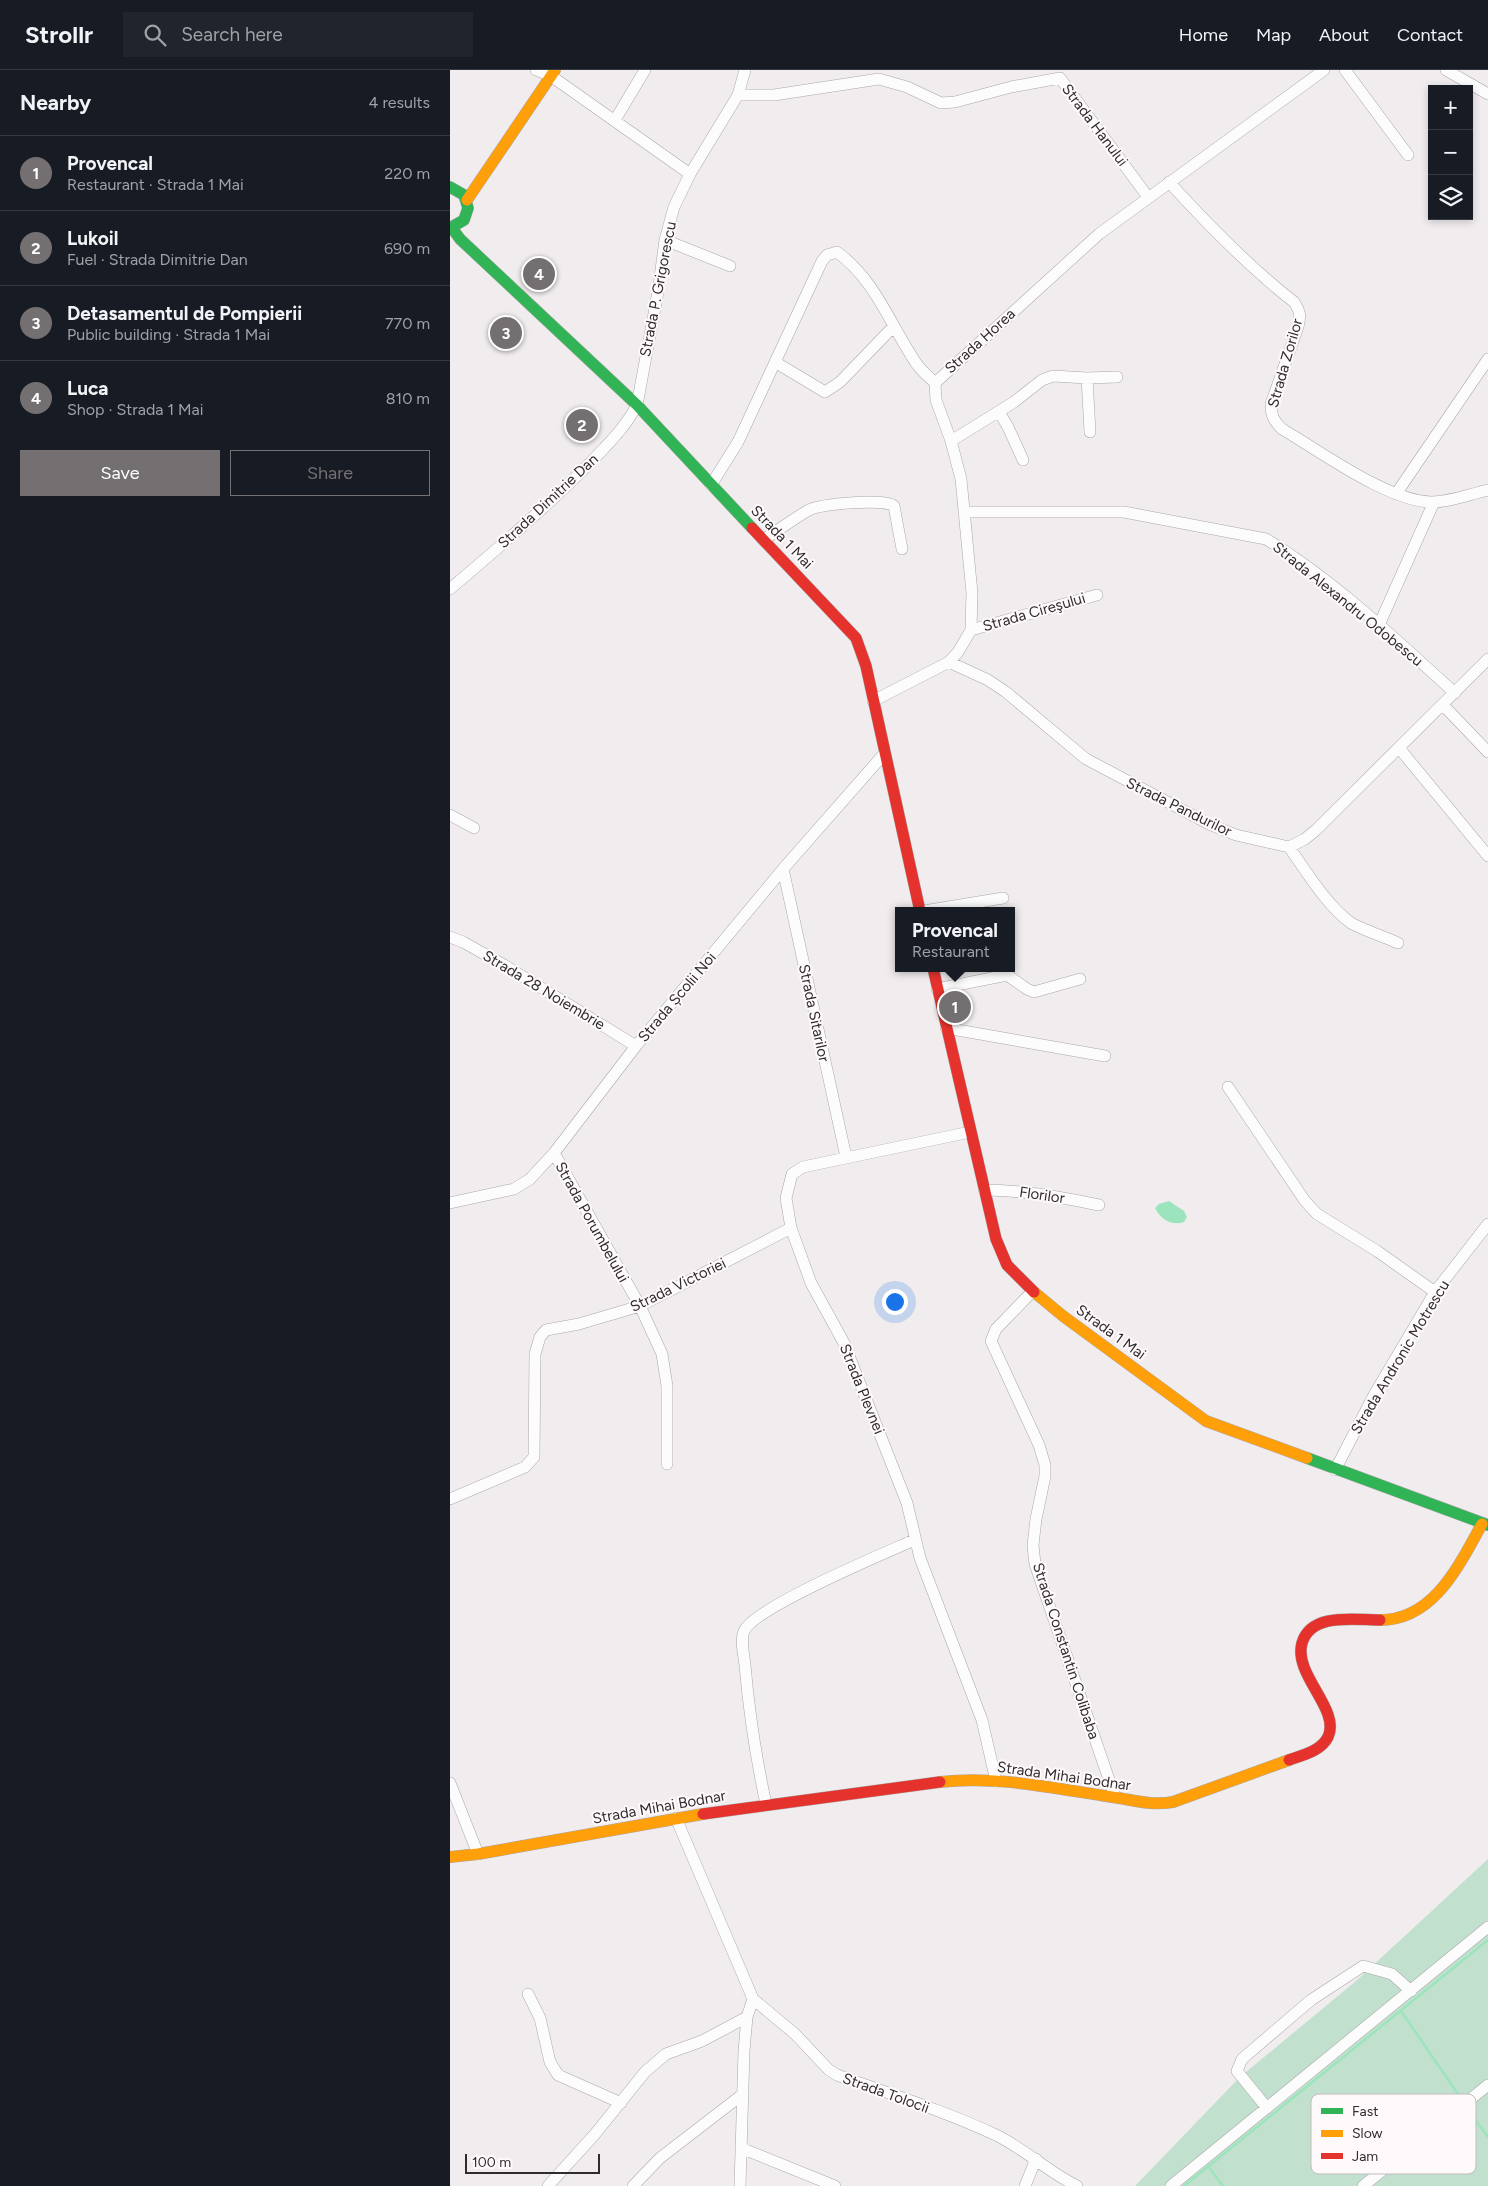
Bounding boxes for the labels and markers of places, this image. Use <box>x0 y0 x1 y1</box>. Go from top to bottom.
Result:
pin: 4 <box>523 255 555 293</box>
pin: 3 <box>490 314 522 352</box>
pin: 2 <box>566 406 598 444</box>
pin: 1 <box>939 988 971 1026</box>

